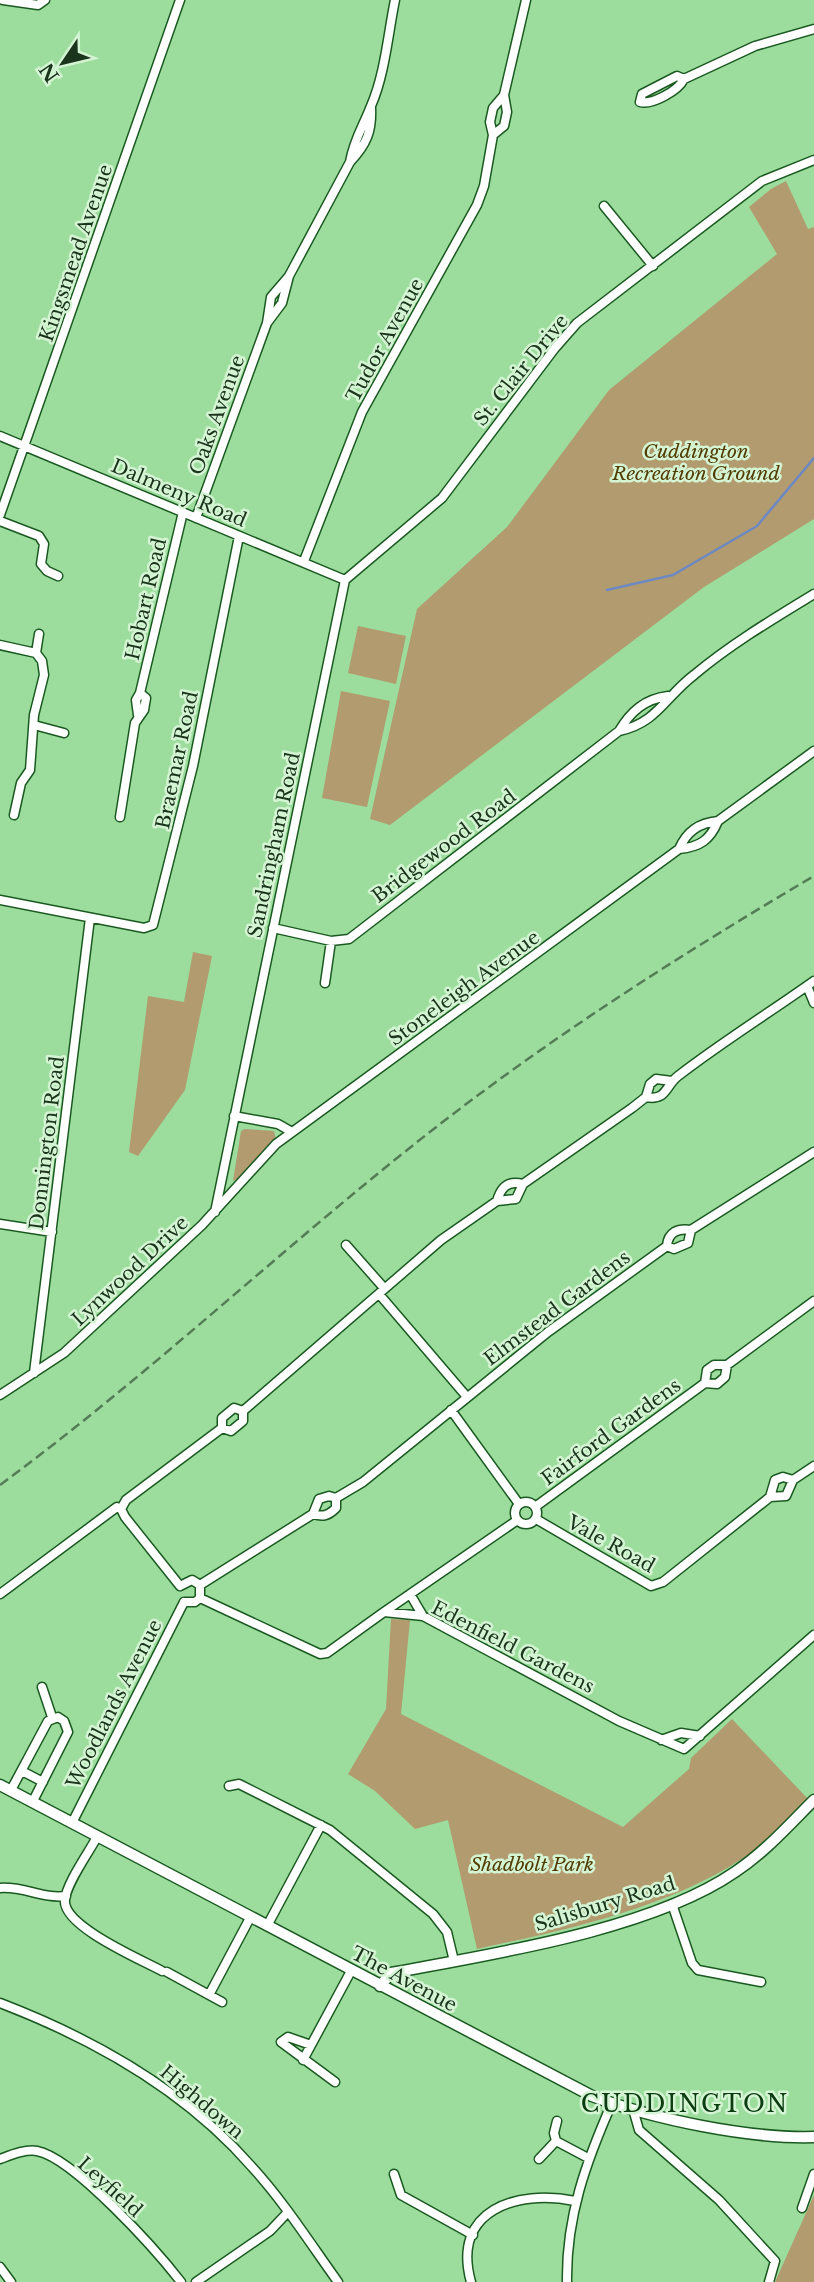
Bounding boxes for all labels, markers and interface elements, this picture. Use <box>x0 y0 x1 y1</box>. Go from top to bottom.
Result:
north arrow <box>28 28 98 98</box>
text: N <box>35 58 64 86</box>
street label: Kingsmead Avenue <box>35 161 117 345</box>
street label: Tudor Avenue <box>342 274 428 406</box>
street label: St. Clair Drive <box>469 310 573 430</box>
street label: Oaks Avenue <box>185 352 249 478</box>
park label: Cuddington Recreation Ground <box>611 440 780 485</box>
street label: Dalmeny Road <box>108 454 250 532</box>
street label: Hobart Road <box>121 535 171 662</box>
street label: Braemar Road <box>151 689 203 831</box>
street label: Sandringham Road <box>243 750 305 940</box>
street label: Bridgewood Road <box>367 784 521 908</box>
street label: Stoneleigh Avenue <box>384 926 544 1050</box>
street label: Donnington Road <box>25 1055 69 1231</box>
street label: Lynwood Drive <box>67 1211 193 1331</box>
street label: Elmstead Gardens <box>479 1245 635 1371</box>
street label: Fairford Gardens <box>537 1374 685 1490</box>
street label: Vale Road <box>562 1510 659 1578</box>
street label: Edenfield Gardens <box>428 1596 598 1698</box>
street label: Woodlands Avenue <box>61 1616 167 1793</box>
park label: Shadbolt Park <box>470 1853 594 1876</box>
street label: Salisbury Road <box>532 1872 678 1936</box>
street label: The Avenue <box>347 1942 461 2016</box>
street label: Highdown <box>155 2060 249 2144</box>
district label: CUDDINGTON <box>581 2090 789 2118</box>
street label: Leyfield <box>73 2152 147 2222</box>

